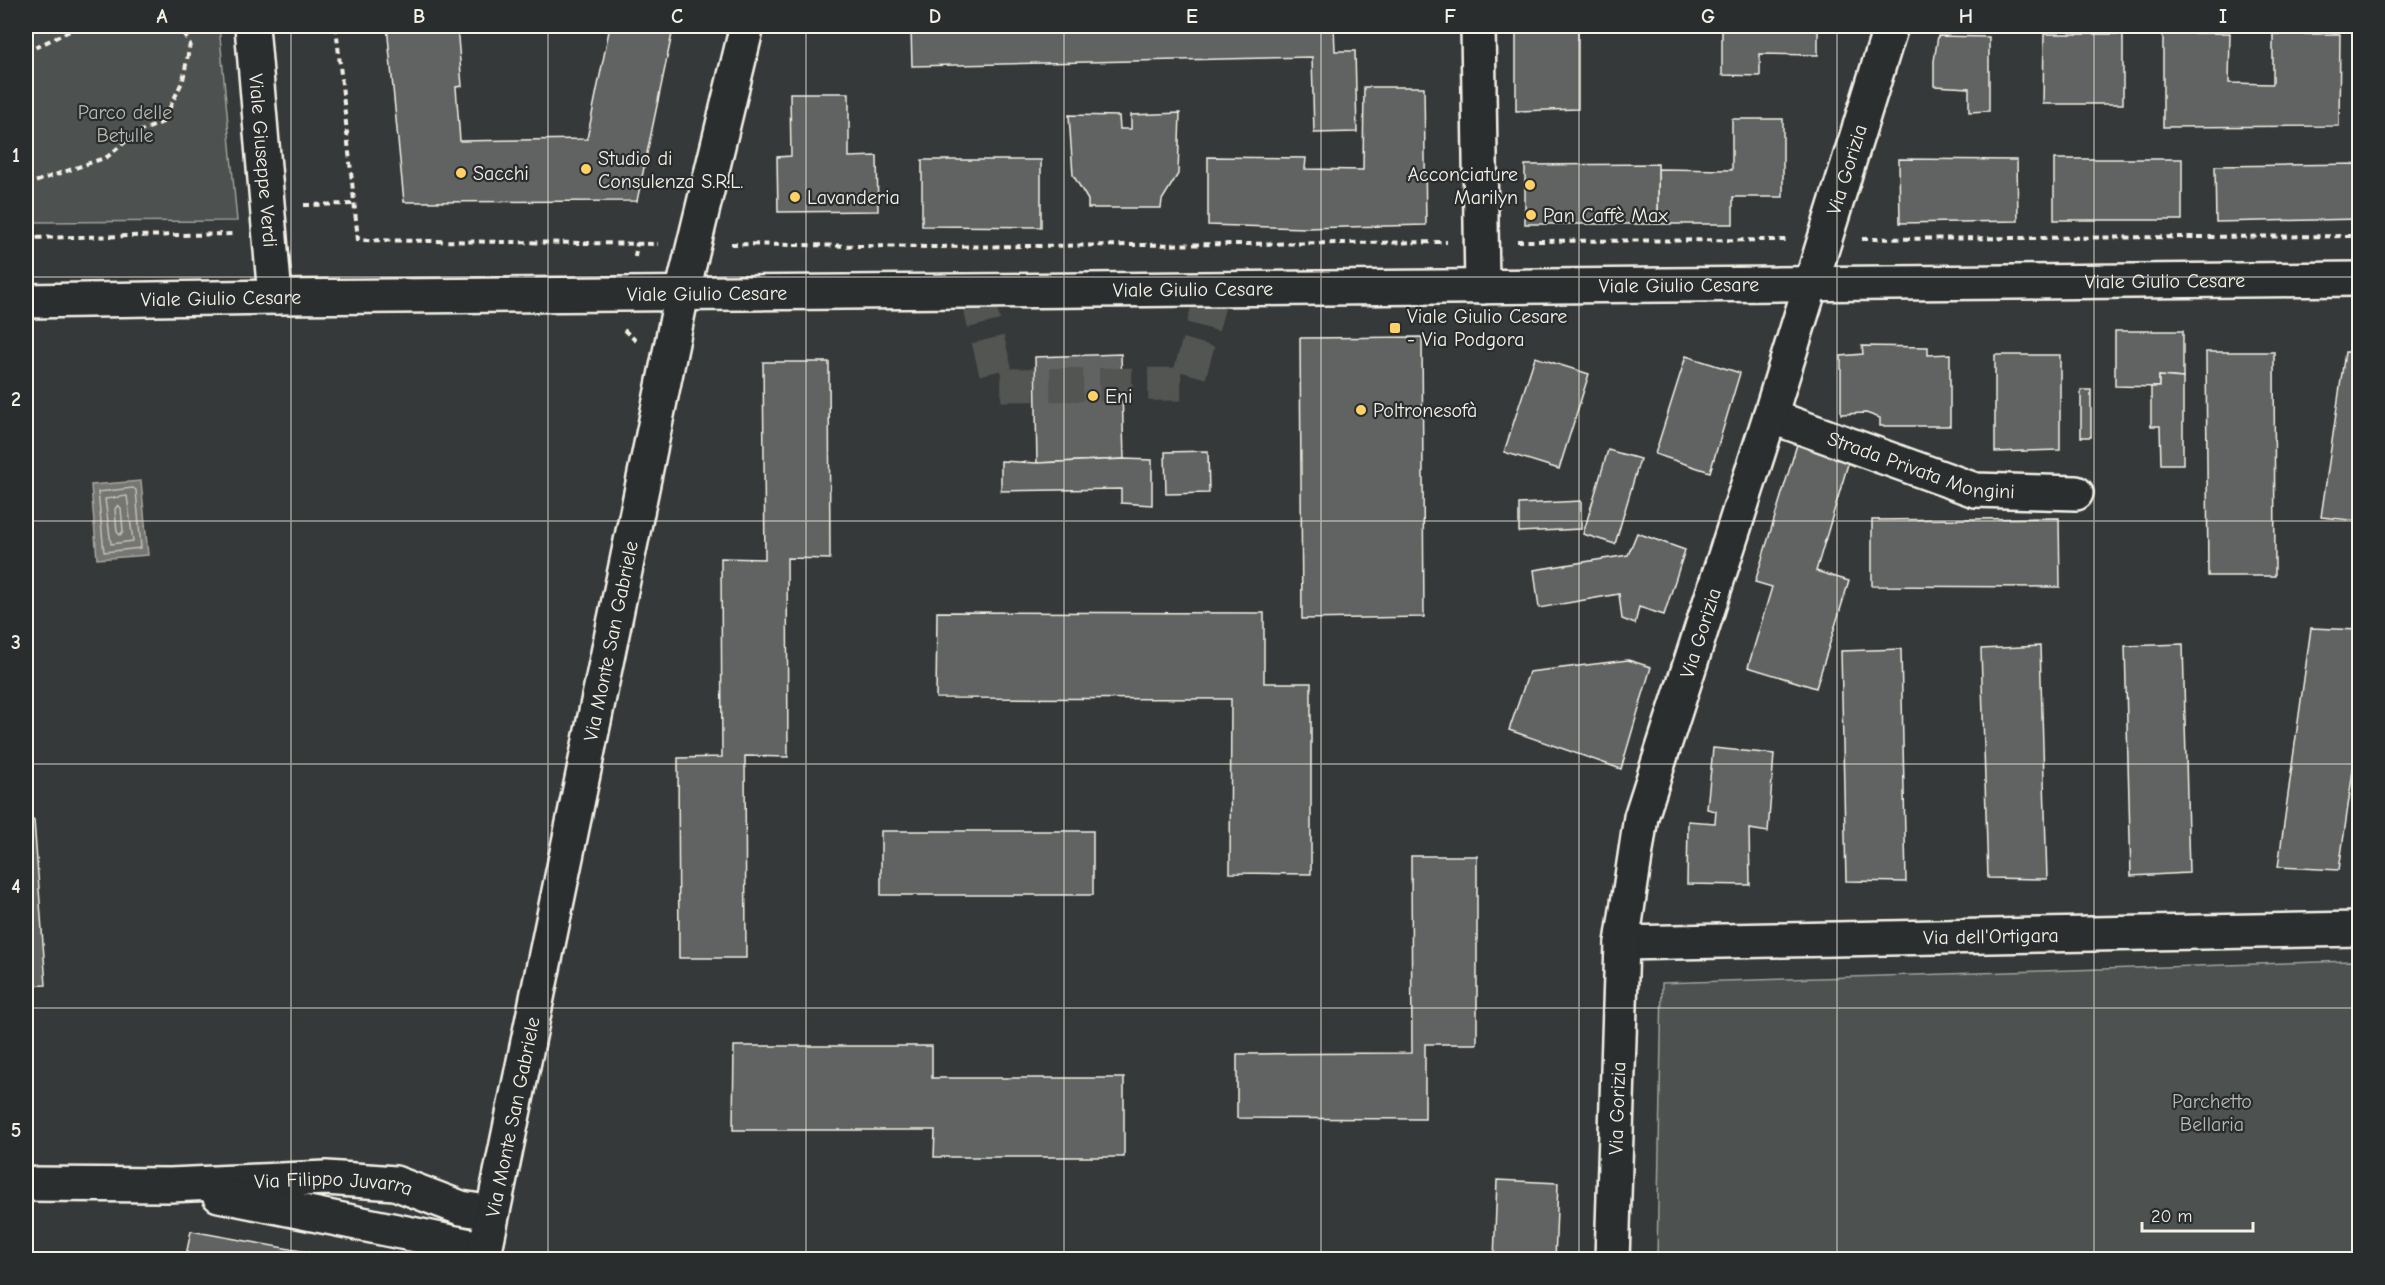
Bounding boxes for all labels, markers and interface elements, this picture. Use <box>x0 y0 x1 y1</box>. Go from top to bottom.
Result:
text: A <box>156 5 168 28</box>
text: B <box>413 5 425 28</box>
text: C <box>671 5 683 28</box>
text: D <box>929 5 941 28</box>
text: E <box>1186 5 1198 28</box>
text: F <box>1444 5 1456 28</box>
text: G <box>1701 5 1715 28</box>
text: H <box>1959 5 1973 28</box>
text: I <box>2219 5 2227 28</box>
street label: Viale Giuseppe Verdi <box>244 73 282 248</box>
park label: Parco delle Betulle <box>78 101 172 147</box>
street label: Via Gorizia <box>1822 122 1872 218</box>
text: 1 <box>12 144 20 167</box>
place label: Studio di Consulenza S.R.L. <box>598 147 743 193</box>
place label: Sacchi <box>473 162 529 185</box>
marker: Studio di Consulenza S.R.L. <box>579 162 593 176</box>
place label: Acconciature Marilyn <box>1407 163 1518 209</box>
marker: Sacchi <box>454 166 468 180</box>
marker: Acconciature Marilyn <box>1523 178 1537 192</box>
place label: Lavanderia <box>807 186 900 209</box>
marker: Lavanderia <box>788 190 802 204</box>
place label: Pan Caffè Max <box>1543 204 1668 227</box>
marker: Pan Caffè Max <box>1524 208 1538 222</box>
street label: Viale Giulio Cesare <box>2085 269 2245 293</box>
street label: Viale Giulio Cesare <box>1599 273 1759 298</box>
street label: Viale Giulio Cesare <box>1113 277 1273 302</box>
street label: Viale Giulio Cesare <box>627 282 787 306</box>
street label: Viale Giulio Cesare <box>141 286 301 311</box>
place label: Viale Giulio Cesare - Via Podgora <box>1407 305 1567 351</box>
marker: Viale Giulio Cesare - Via Podgora <box>1388 321 1402 335</box>
place label: Eni <box>1105 385 1133 408</box>
text: 2 <box>11 388 21 411</box>
marker: Eni <box>1086 389 1100 403</box>
place label: Poltronesofà <box>1373 399 1477 422</box>
marker: Poltronesofà <box>1354 403 1368 417</box>
street label: Strada Privata Mongini <box>1824 427 2015 503</box>
street label: Via Monte San Gabriele <box>579 539 643 743</box>
street label: Via Gorizia <box>1675 585 1726 681</box>
text: 3 <box>11 631 21 654</box>
text: 4 <box>11 875 21 898</box>
street label: Via dell'Ortigara <box>1923 924 2059 949</box>
street label: Via Monte San Gabriele <box>481 1015 545 1219</box>
street label: Via Gorizia <box>1604 1061 1630 1155</box>
park label: Parchetto Bellaria <box>2172 1090 2252 1136</box>
text: 5 <box>11 1119 21 1142</box>
street label: Via Filippo Juvarra <box>254 1167 416 1201</box>
scale bar <box>2142 1195 2253 1233</box>
text: 20 m <box>2151 1206 2192 1227</box>

